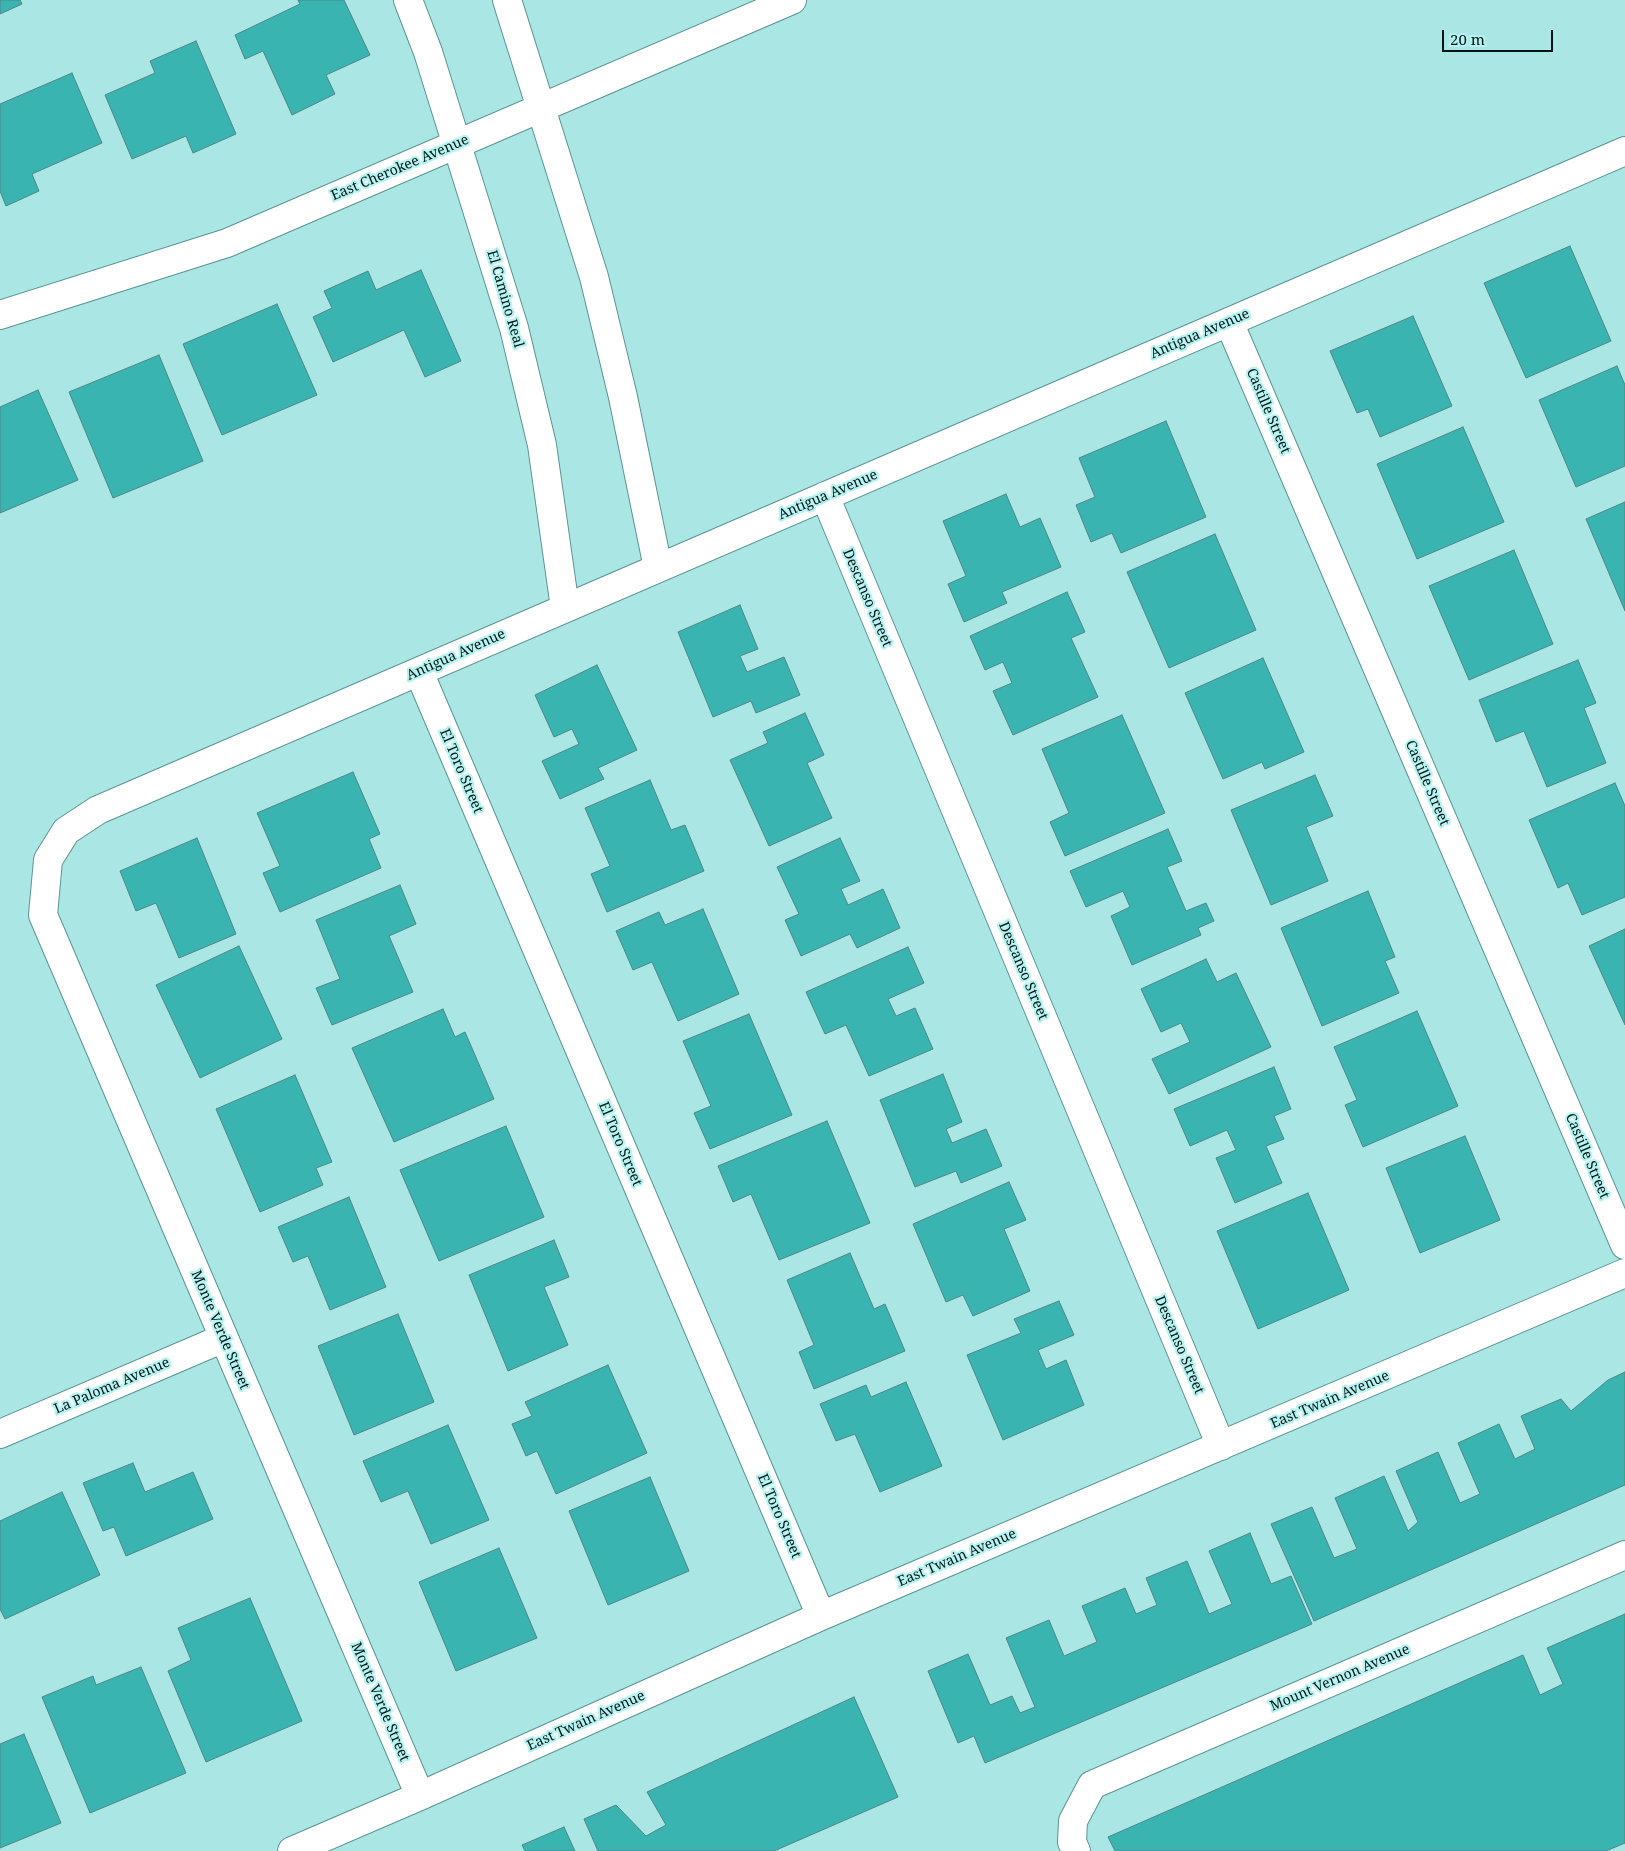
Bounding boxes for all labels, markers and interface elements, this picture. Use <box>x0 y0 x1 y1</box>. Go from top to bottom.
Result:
scale bar <box>1445 20 1556 52</box>
text: 20 m <box>1450 29 1485 49</box>
street label: East Cherokee Avenue <box>329 131 471 205</box>
street label: El Camino Real <box>483 248 527 350</box>
street label: Antigua Avenue <box>1148 306 1252 362</box>
street label: Castille Street <box>1242 366 1294 456</box>
street label: Antigua Avenue <box>776 467 880 523</box>
street label: Descanso Street <box>839 546 895 650</box>
street label: Antigua Avenue <box>404 626 508 684</box>
street label: El Toro Street <box>436 726 486 816</box>
street label: Castille Street <box>1401 738 1453 828</box>
street label: Descanso Street <box>995 919 1051 1023</box>
street label: El Toro Street <box>595 1099 645 1189</box>
street label: Castille Street <box>1561 1111 1613 1201</box>
street label: Monte Verde Street <box>187 1268 253 1392</box>
street label: Descanso Street <box>1151 1293 1207 1397</box>
street label: La Paloma Avenue <box>52 1354 172 1418</box>
street label: East Twain Avenue <box>1268 1367 1392 1433</box>
street label: El Toro Street <box>754 1471 804 1561</box>
street label: East Twain Avenue <box>895 1525 1019 1591</box>
street label: Monte Verde Street <box>347 1640 413 1764</box>
street label: Mount Vernon Avenue <box>1268 1641 1412 1715</box>
street label: East Twain Avenue <box>524 1687 648 1755</box>

